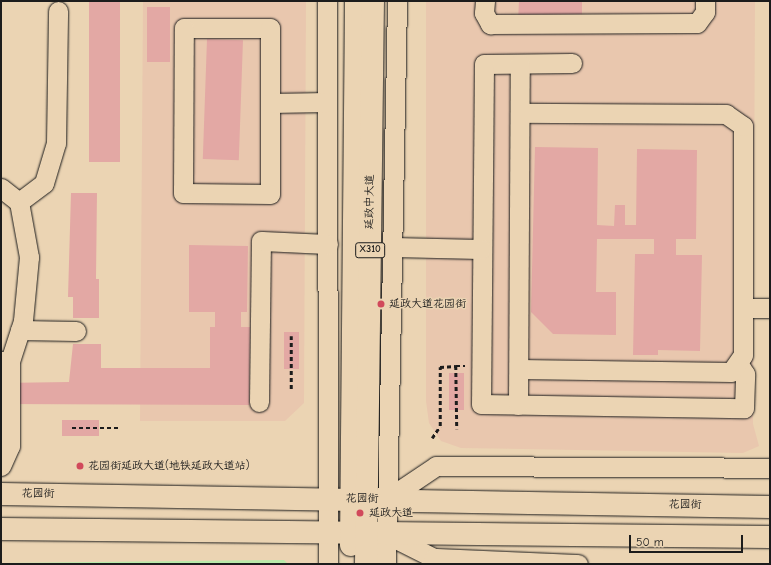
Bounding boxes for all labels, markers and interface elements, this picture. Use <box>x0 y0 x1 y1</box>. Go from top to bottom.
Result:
street label: 延政中大道 <box>363 174 377 230</box>
road number: X310 <box>355 242 385 258</box>
place label: 延政大道花园街 <box>389 297 466 311</box>
marker: 延政大道花园街 <box>376 299 386 309</box>
place label: 花园街延政大道(地铁延政大道站) <box>88 459 250 473</box>
marker: 花园街延政大道(地铁延政大道站) <box>75 461 85 471</box>
street label: 花园街 <box>21 487 55 501</box>
street label: 花园街 <box>345 492 379 506</box>
street label: 花园街 <box>668 498 702 512</box>
place label: 延政大道 <box>369 506 413 520</box>
marker: 延政大道 <box>354 507 366 519</box>
scale bar <box>631 527 745 553</box>
text: 50 m <box>636 535 664 549</box>

